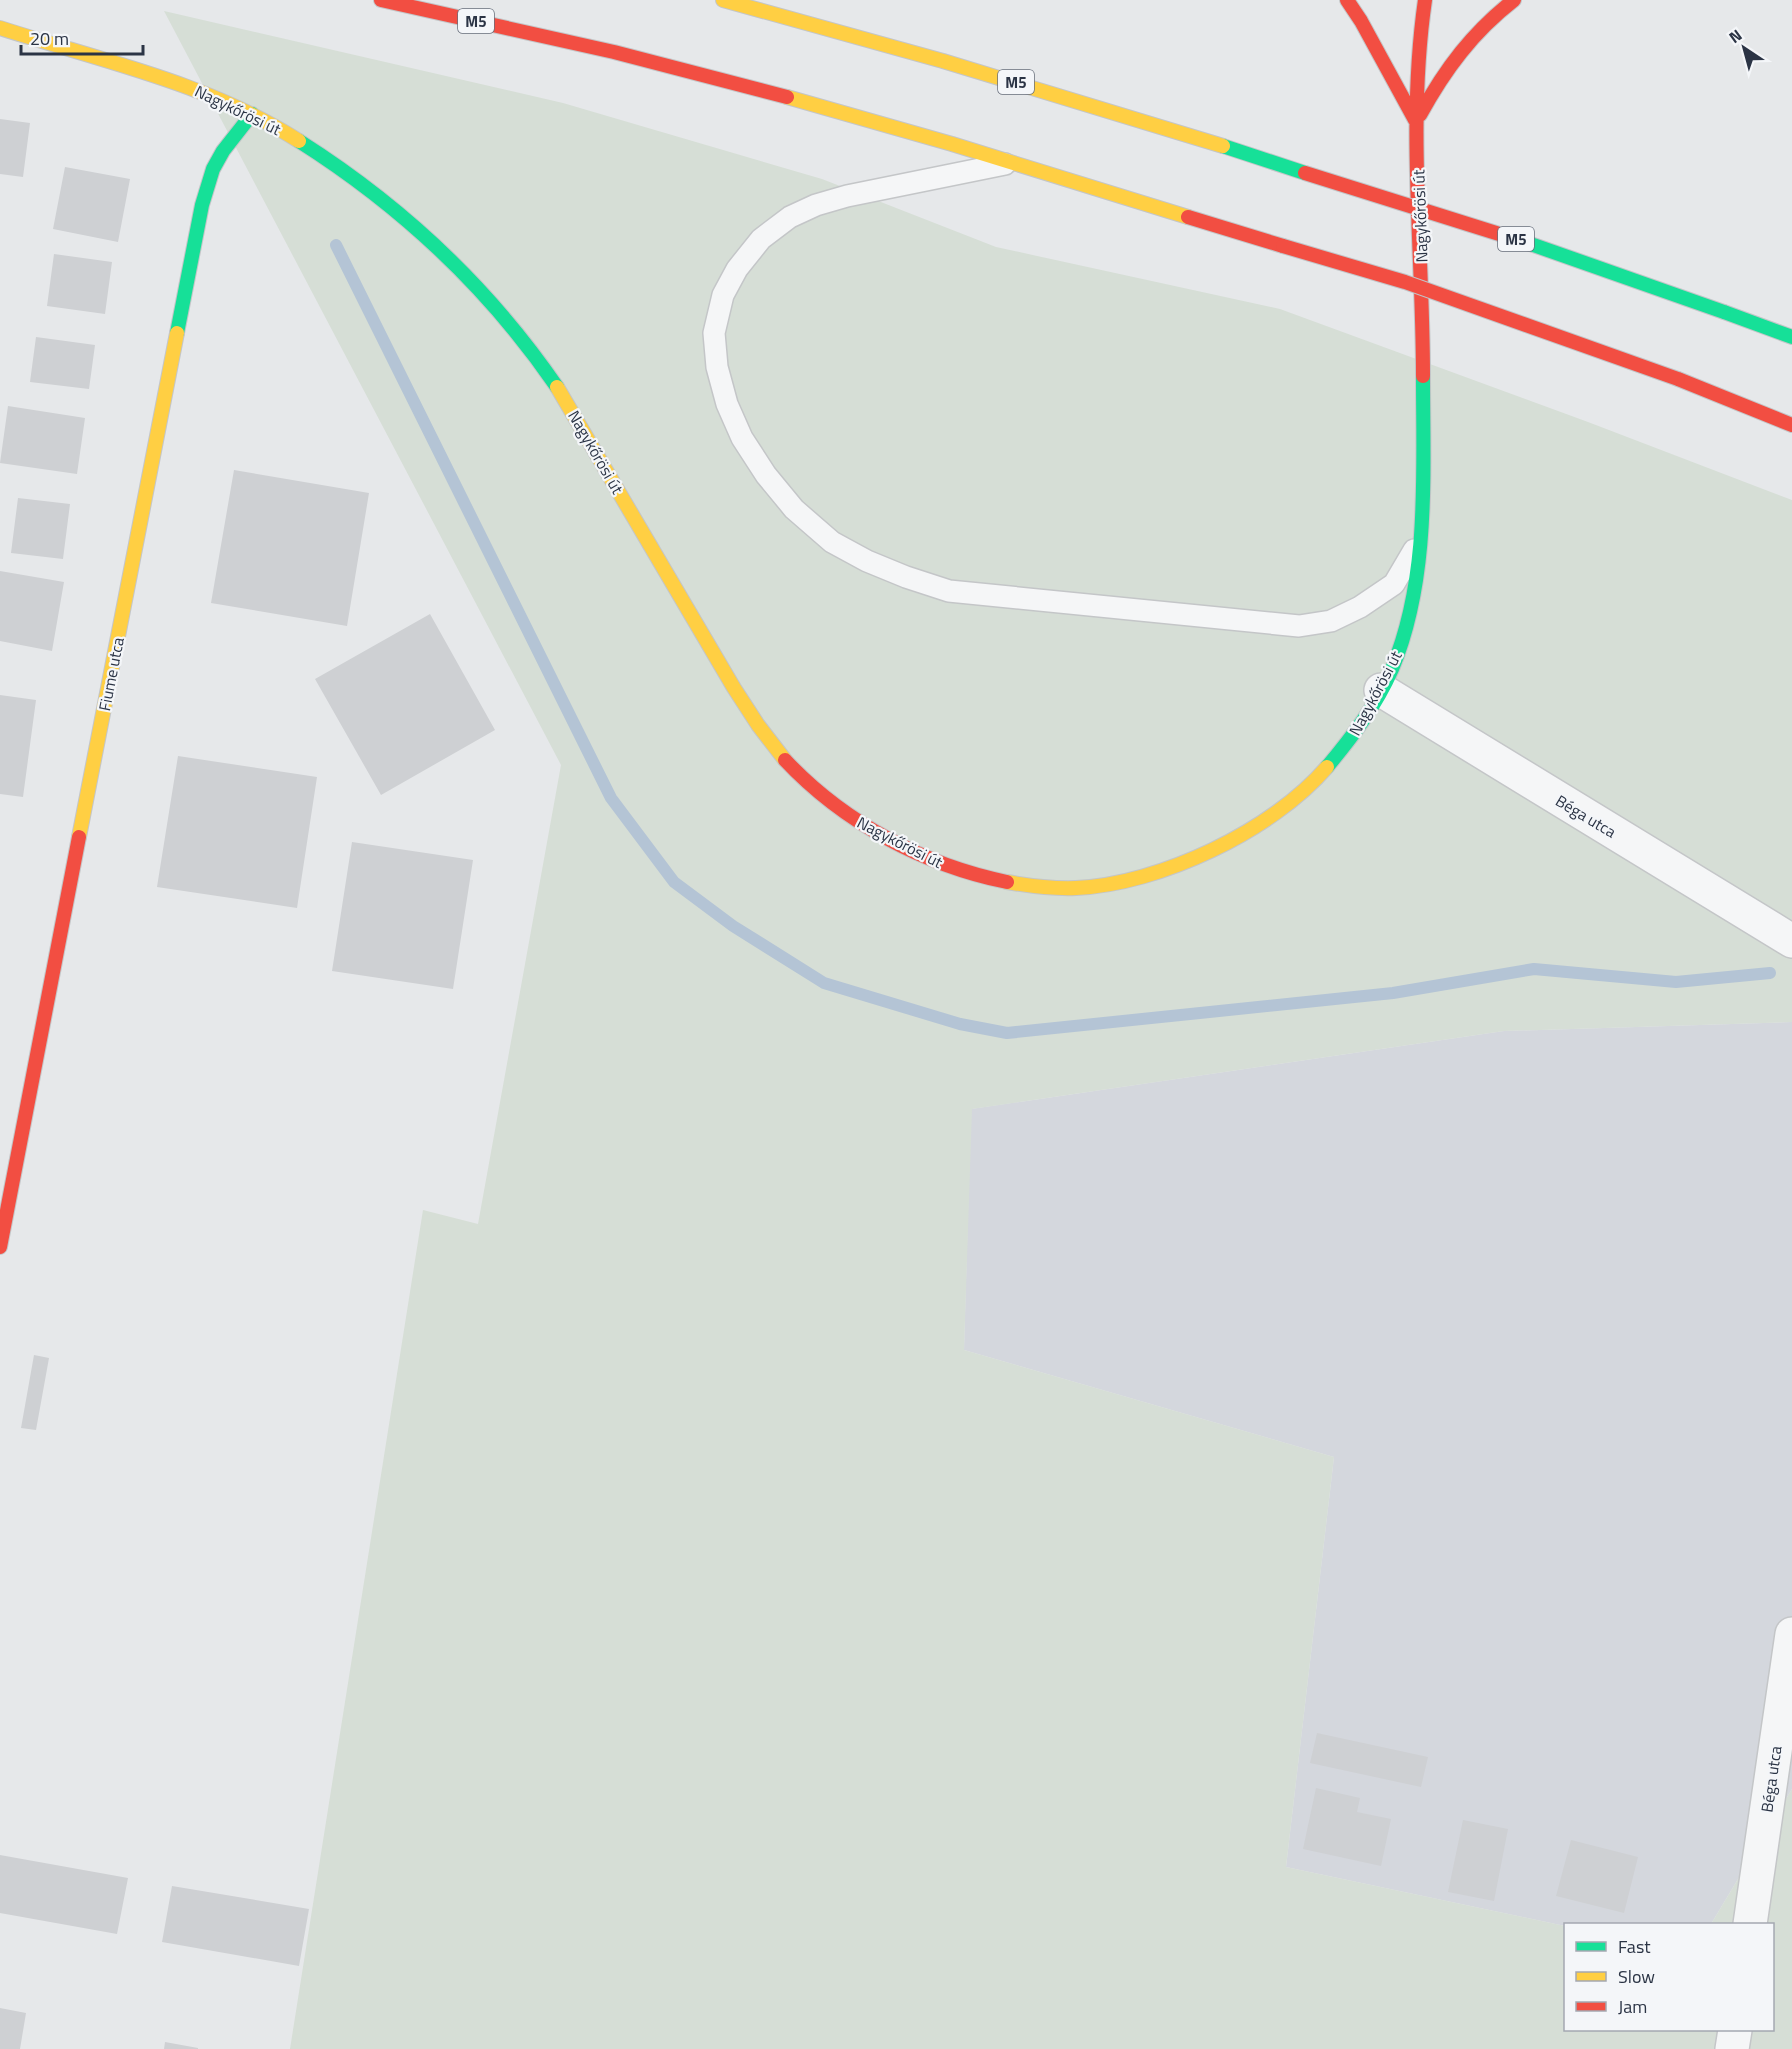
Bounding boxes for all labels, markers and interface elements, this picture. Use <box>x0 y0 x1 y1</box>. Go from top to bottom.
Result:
road number: M5 <box>458 9 494 33</box>
scale bar <box>21 18 142 56</box>
north arrow <box>1714 18 1774 78</box>
text: N <box>1724 23 1747 49</box>
text: 20 m <box>30 25 69 52</box>
road number: M5 <box>998 70 1034 94</box>
street label: Nagykőrösi út <box>191 79 285 141</box>
street label: Nagykőrösi út <box>1406 169 1434 263</box>
road number: M5 <box>1498 227 1534 251</box>
street label: Nagykőrösi út <box>562 406 630 499</box>
street label: Fiume utca <box>92 635 130 713</box>
street label: Nagykőrösi út <box>1343 646 1408 740</box>
street label: Béga utca <box>1551 789 1621 843</box>
street label: Nagykőrösi út <box>853 810 947 874</box>
street label: Béga utca <box>1754 1744 1788 1814</box>
legend <box>1564 1923 1774 2031</box>
text: Fast <box>1618 1933 1651 1960</box>
text: Slow <box>1618 1963 1655 1990</box>
text: Jam <box>1618 1993 1647 2020</box>

